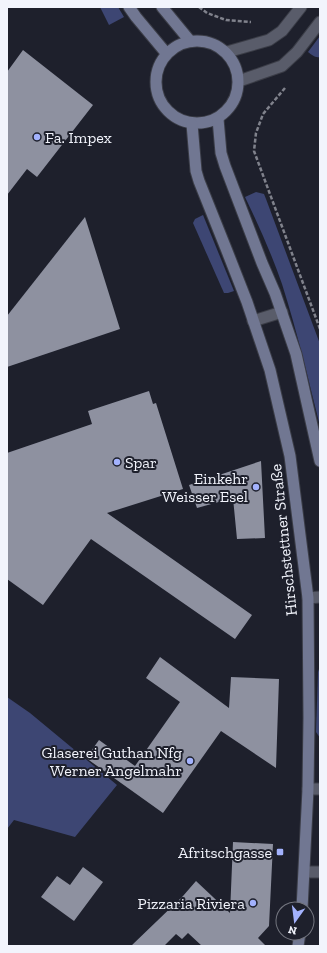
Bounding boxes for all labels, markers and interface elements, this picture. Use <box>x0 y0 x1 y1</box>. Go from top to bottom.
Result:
place label: Fa. Impex <box>45 128 112 147</box>
marker: Fa. Impex <box>32 132 42 142</box>
place label: Spar <box>125 453 157 472</box>
marker: Spar <box>112 457 122 467</box>
street label: Hirschstettner Straße <box>266 463 301 617</box>
place label: Einkehr Weisser Esel <box>162 469 248 506</box>
marker: Einkehr Weisser Esel <box>251 482 261 492</box>
place label: Glaserei Guthan Nfg Werner Angelmahr <box>41 743 182 780</box>
marker: Glaserei Guthan Nfg Werner Angelmahr <box>185 756 195 766</box>
place label: Afritschgasse <box>178 843 272 862</box>
marker: Afritschgasse <box>275 847 285 857</box>
place label: Pizzaria Riviera <box>137 894 245 913</box>
marker: Pizzaria Riviera <box>248 898 258 908</box>
north arrow <box>275 901 315 941</box>
text: N <box>286 923 298 938</box>

